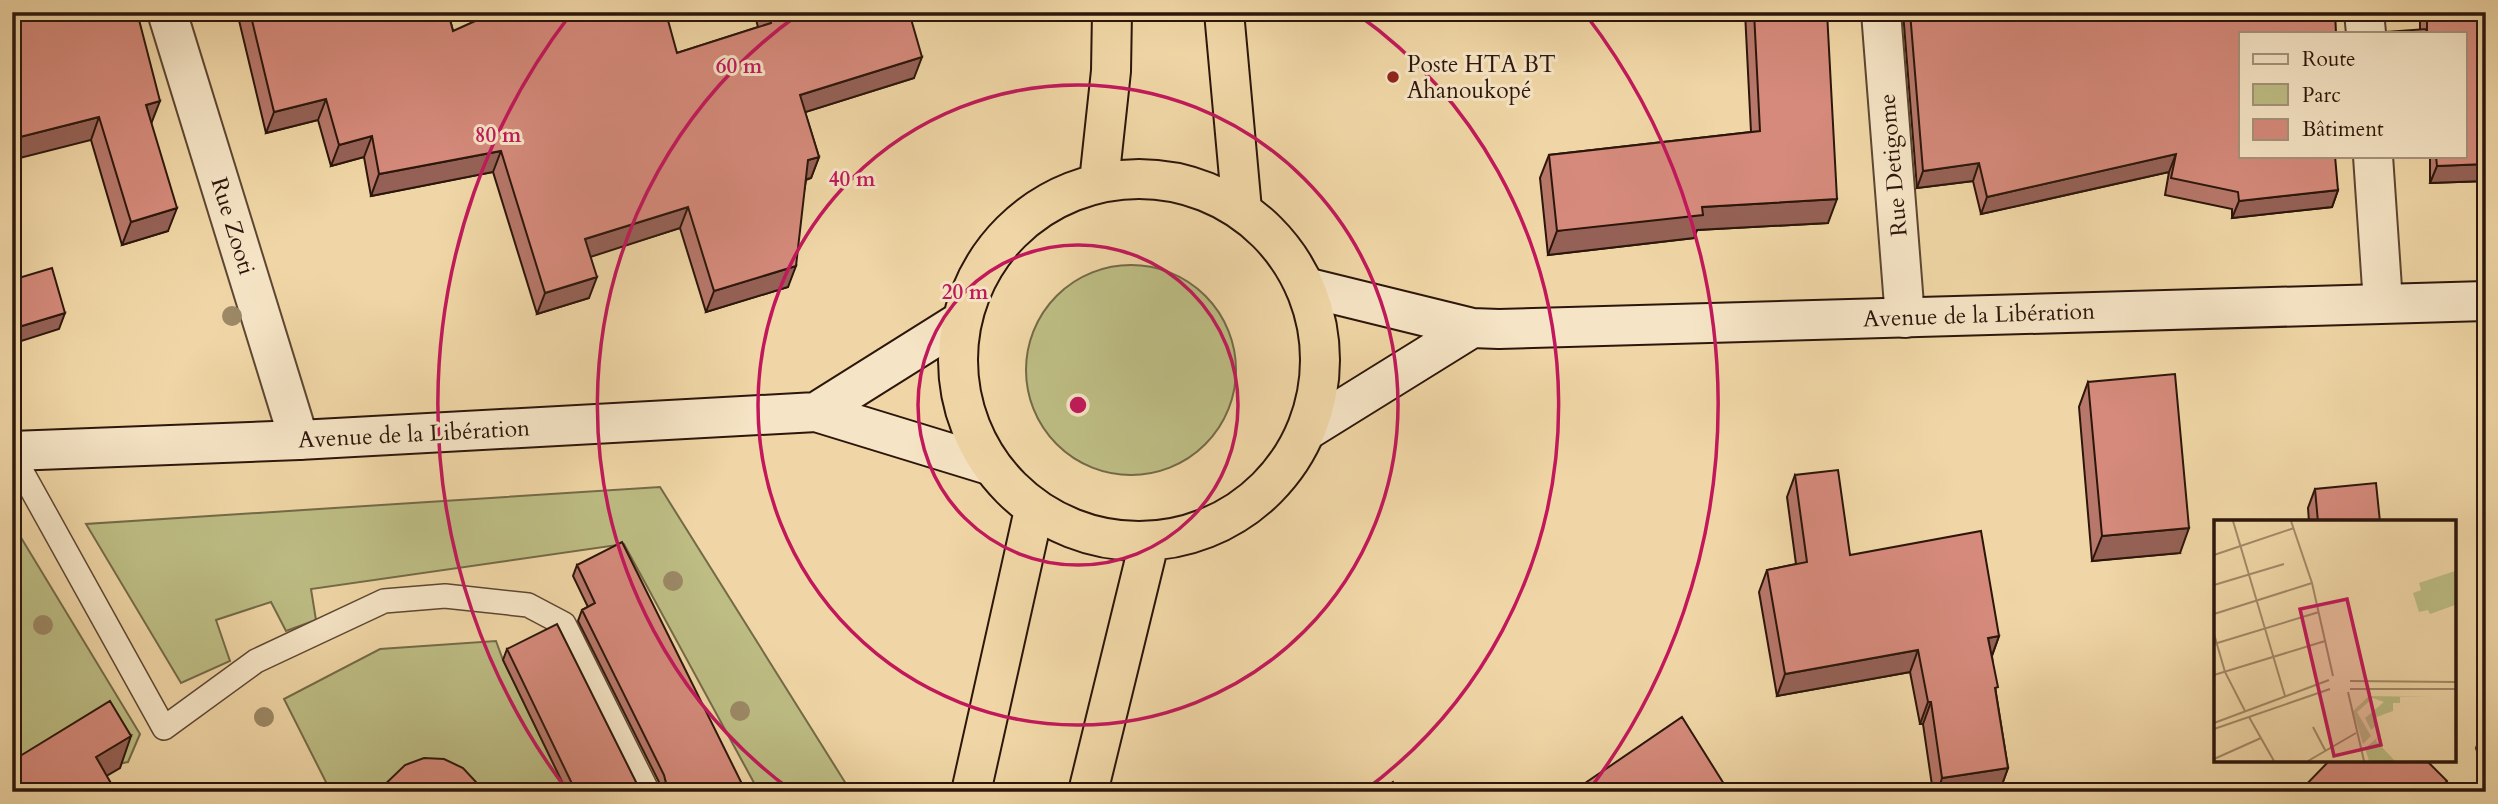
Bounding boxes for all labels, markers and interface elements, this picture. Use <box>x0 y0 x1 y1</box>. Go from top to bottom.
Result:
legend <box>2239 32 2466 158</box>
text: Route <box>2302 45 2356 74</box>
place label: Poste HTA BT Ahanoukopé <box>1407 49 1556 106</box>
text: 60 m <box>716 52 763 81</box>
marker: Poste HTA BT Ahanoukopé <box>1385 69 1401 85</box>
text: Parc <box>2302 81 2341 110</box>
street label: Rue Detigome <box>1871 92 1915 238</box>
text: Bâtiment <box>2302 115 2384 144</box>
text: 80 m <box>475 121 522 150</box>
text: 40 m <box>829 165 876 194</box>
street label: Rue Zooti <box>204 174 262 278</box>
text: 20 m <box>942 278 989 307</box>
street label: Avenue de la Libération <box>1862 295 2096 335</box>
centre of rings <box>1066 393 1090 417</box>
street label: Avenue de la Libération <box>297 412 531 456</box>
inset map <box>2214 520 2456 762</box>

